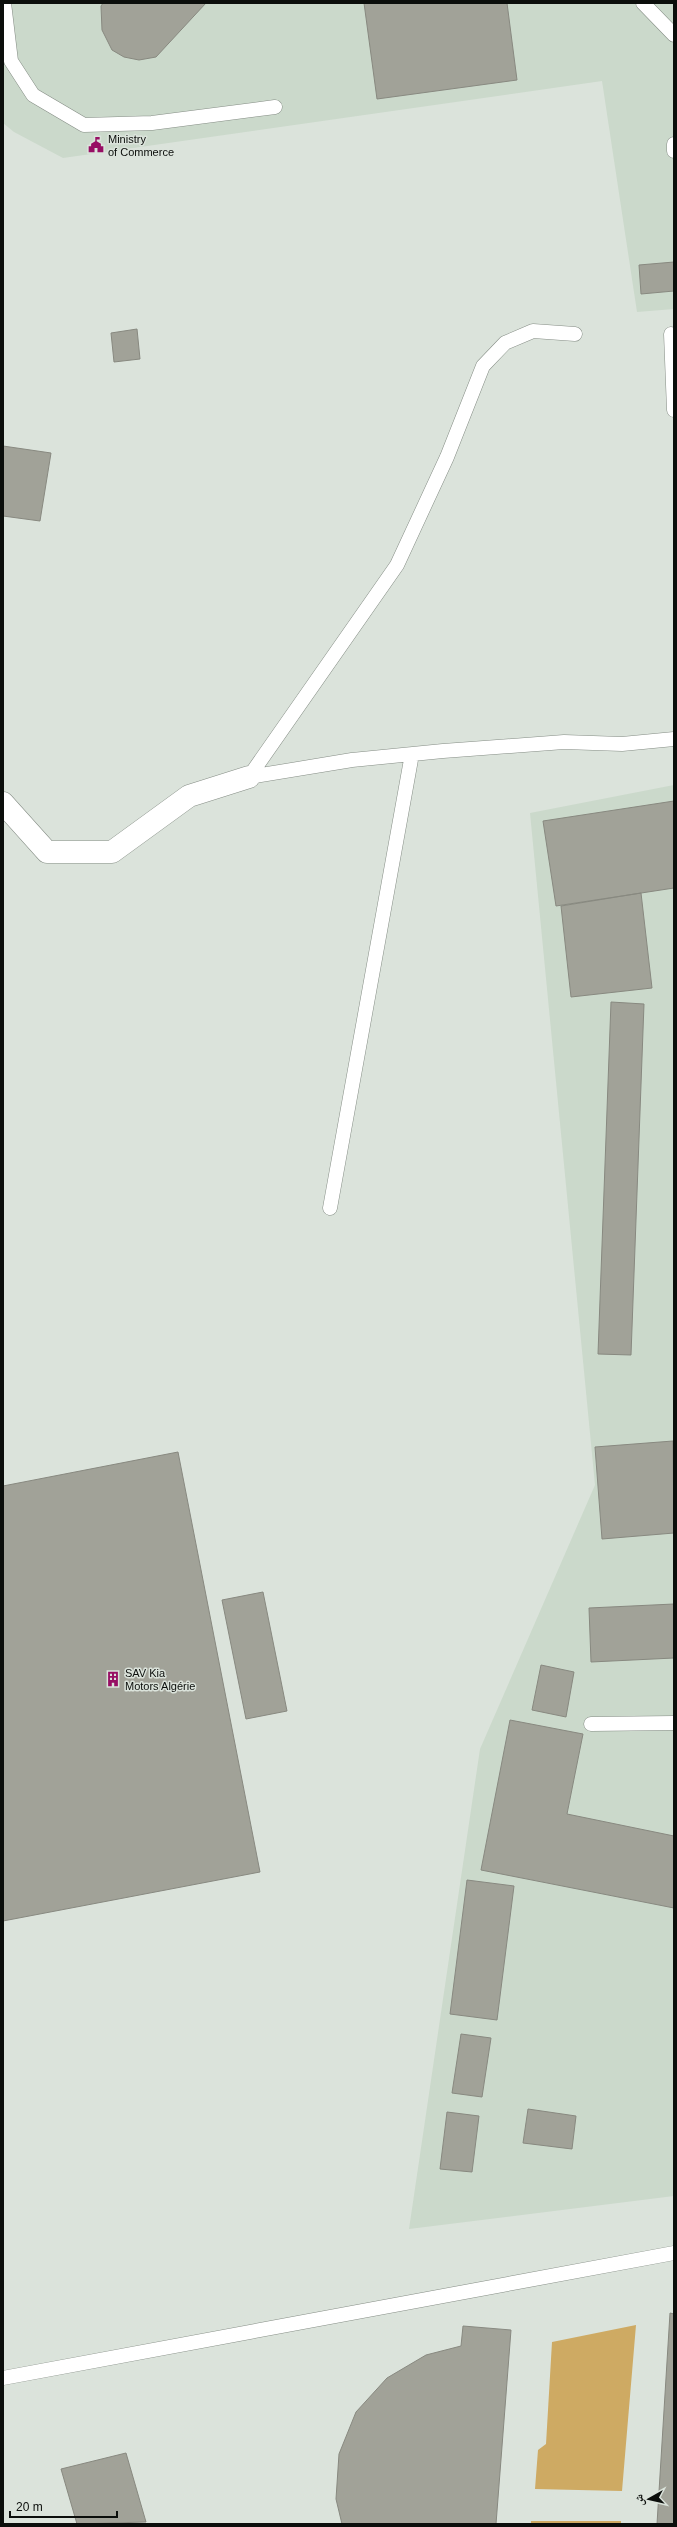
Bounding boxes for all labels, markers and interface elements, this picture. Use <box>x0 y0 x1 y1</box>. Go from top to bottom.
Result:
place label: Ministry of Commerce <box>108 133 174 158</box>
public building icon: Ministry of Commerce <box>87 136 105 154</box>
place label: SAV Kia Motors Algérie <box>125 1667 195 1692</box>
building icon: SAV Kia Motors Algérie <box>104 1670 122 1688</box>
north arrow <box>629 2479 669 2519</box>
scale bar <box>10 2493 117 2519</box>
text: ش <box>632 2493 648 2507</box>
text: 20 m <box>16 2500 43 2514</box>

